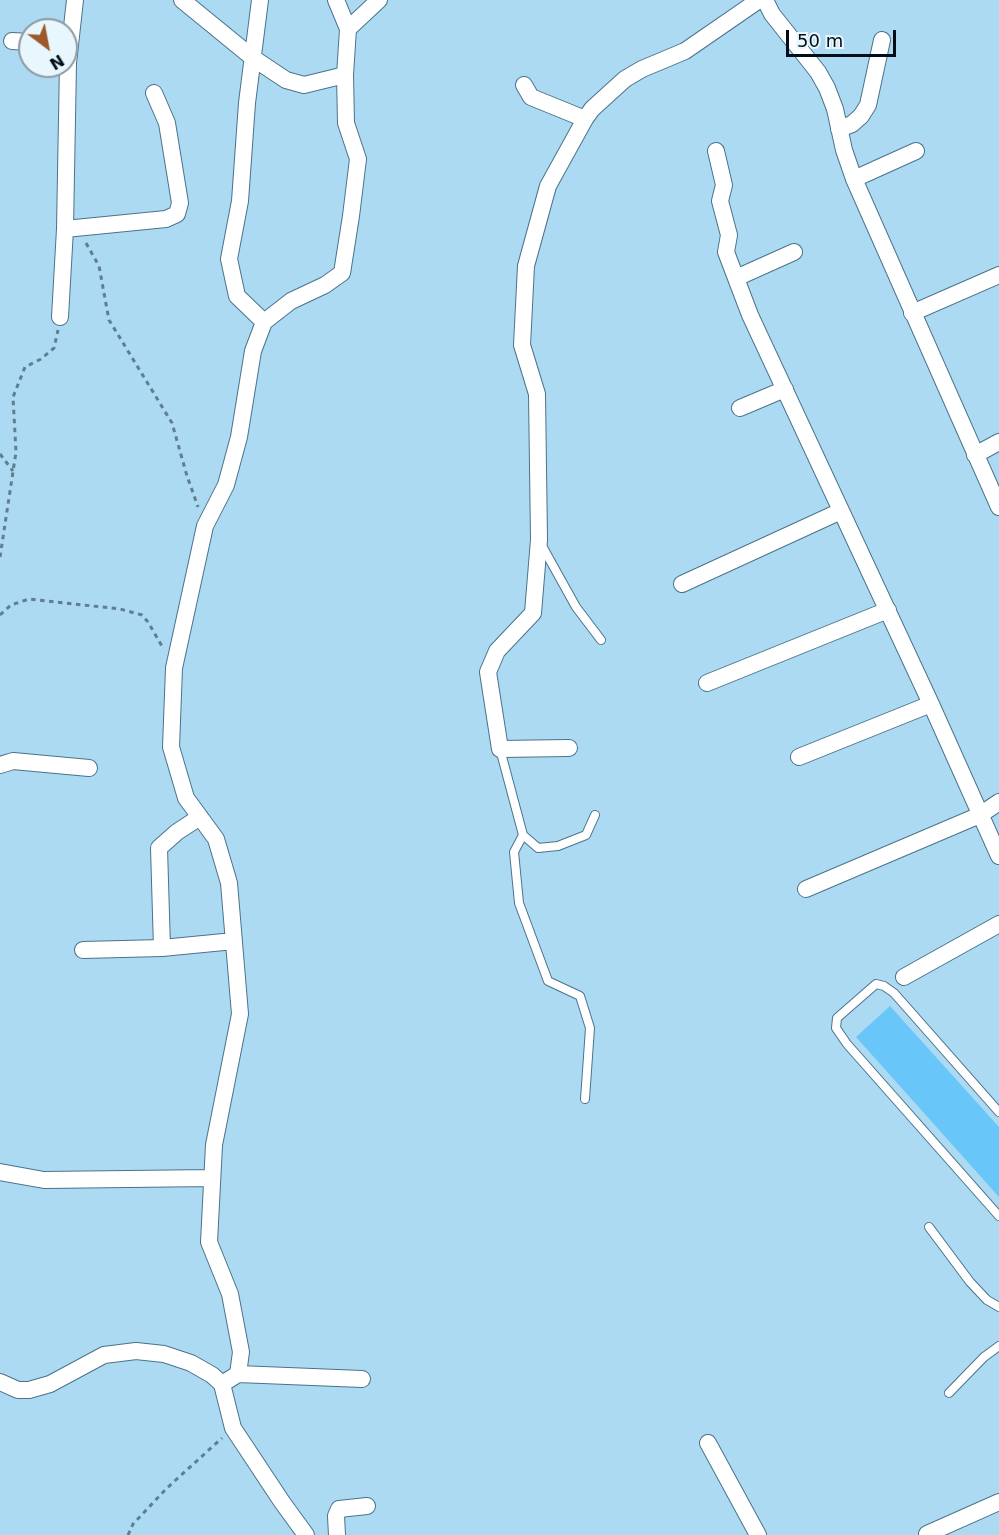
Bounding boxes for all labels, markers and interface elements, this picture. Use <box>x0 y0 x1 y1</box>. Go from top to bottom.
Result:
north arrow <box>18 18 78 78</box>
scale bar <box>789 18 898 56</box>
text: 50 m <box>797 30 843 51</box>
text: N <box>46 50 67 74</box>

